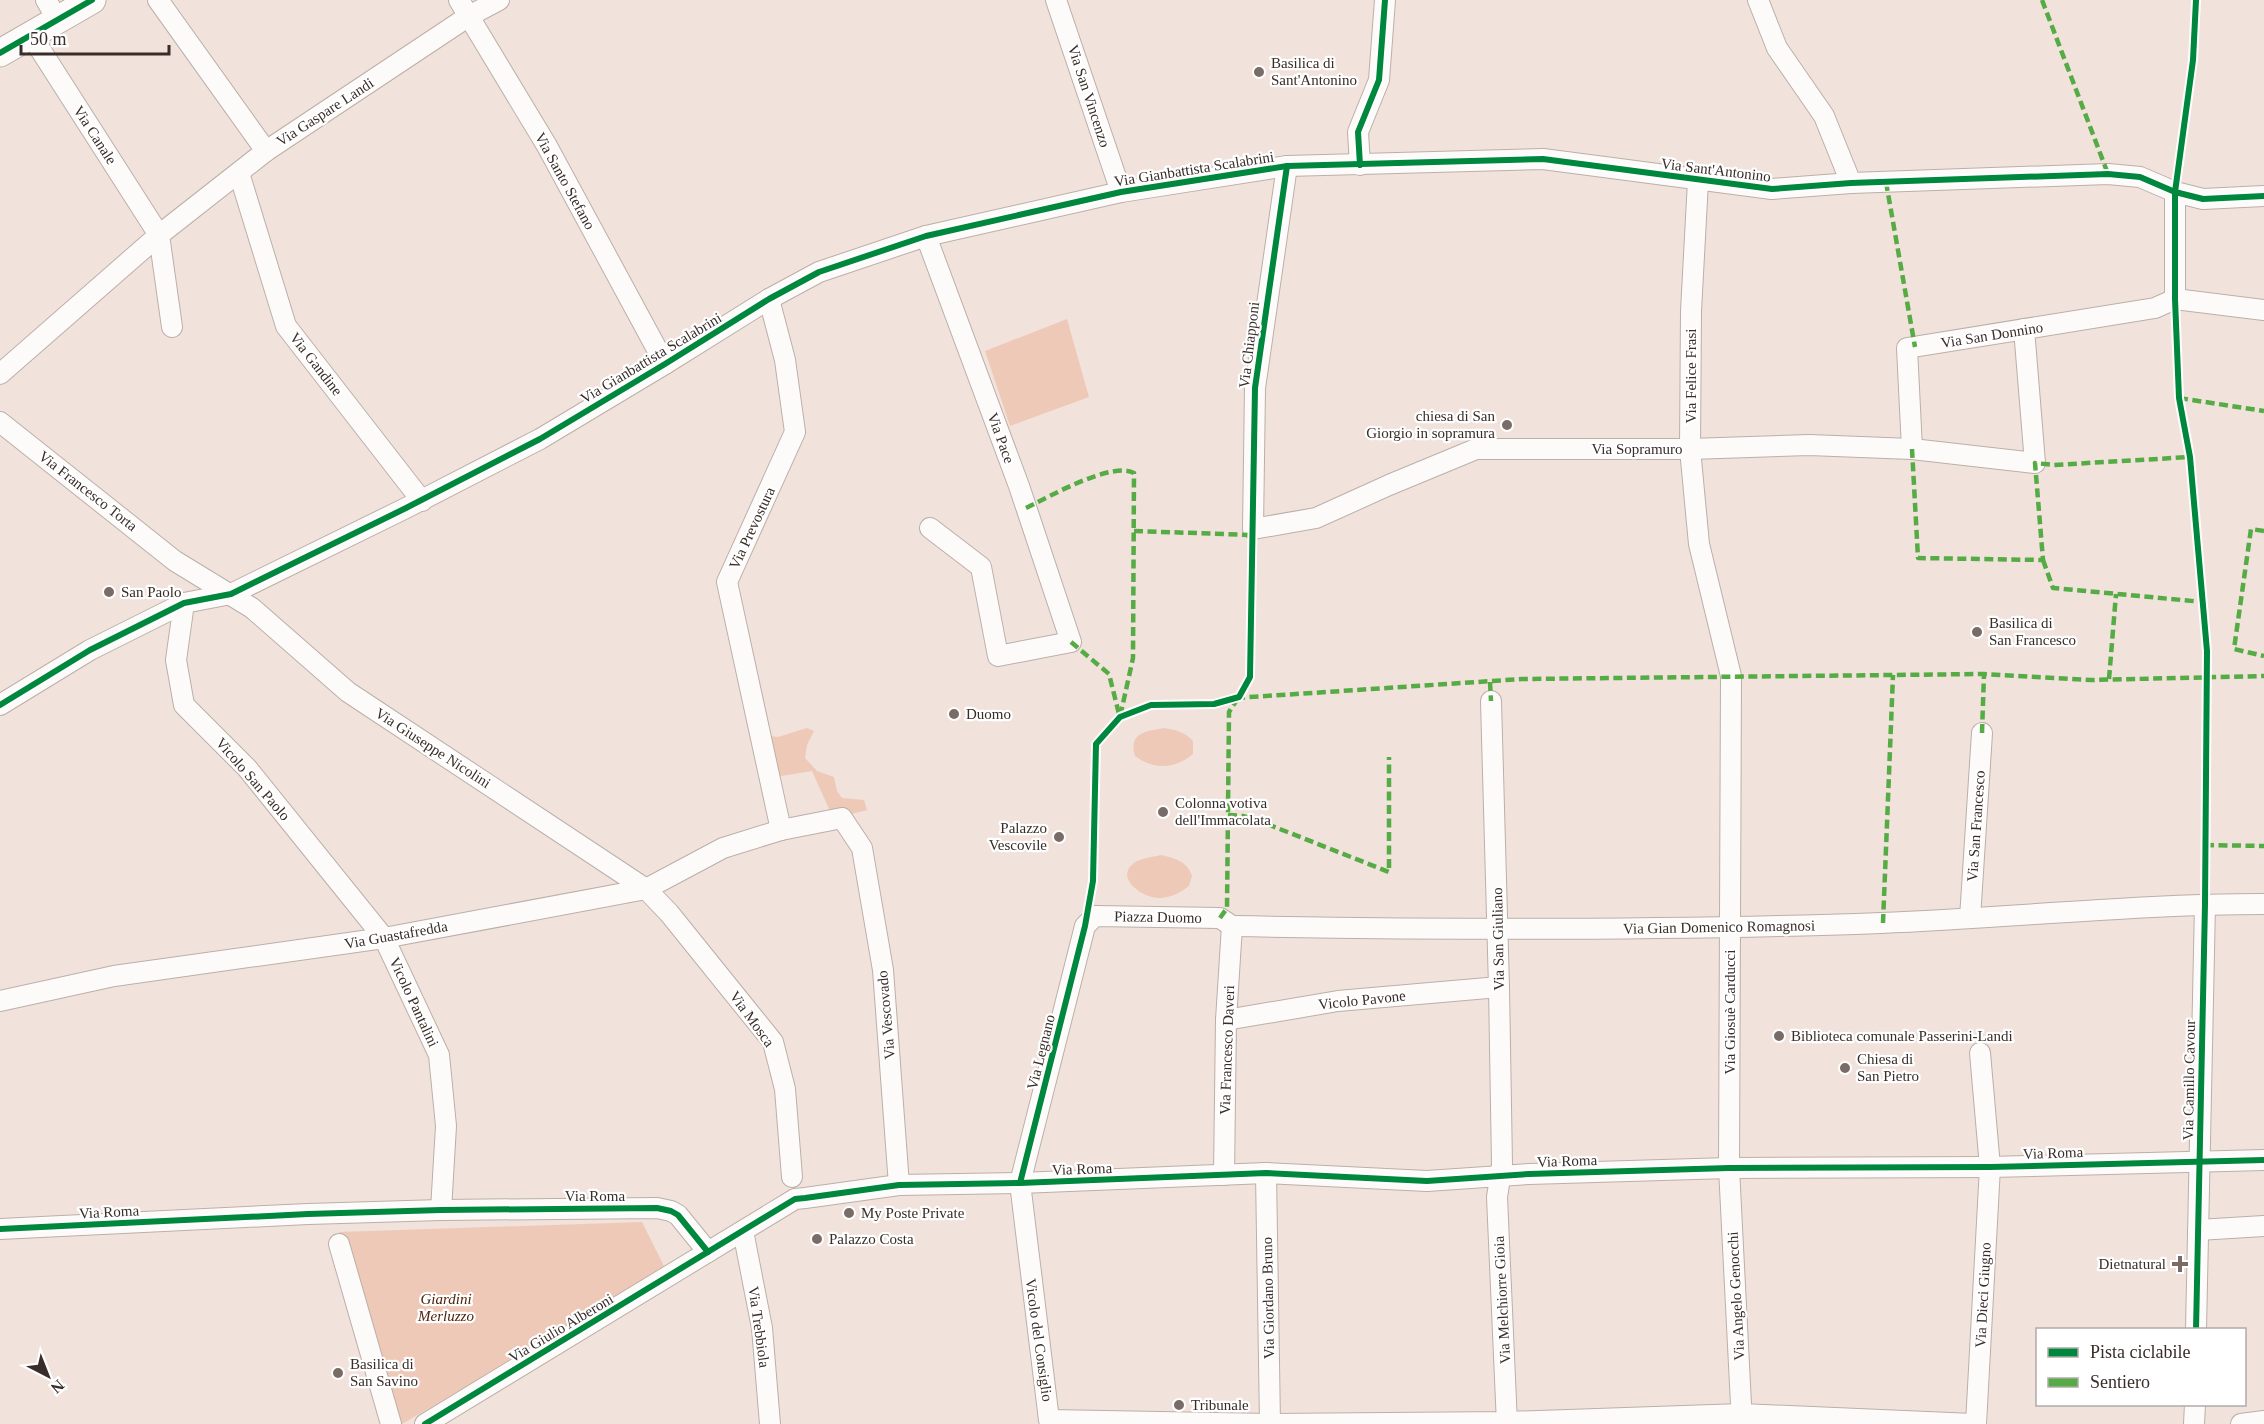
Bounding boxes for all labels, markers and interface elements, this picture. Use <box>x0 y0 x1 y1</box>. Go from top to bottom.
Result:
scale bar <box>21 18 170 56</box>
text: 50 m <box>30 29 67 49</box>
street label: Via San Vincenzo <box>1065 43 1113 149</box>
place label: Basilica di Sant'Antonino <box>1271 55 1357 88</box>
marker: Basilica di Sant'Antonino <box>1252 65 1266 79</box>
street label: Via Gaspare Landi <box>274 75 376 149</box>
street label: Via Canale <box>70 103 120 167</box>
street label: Via Santo Stefano <box>532 130 598 232</box>
street label: Via Gianbattista Scalabrini <box>1113 148 1275 190</box>
street label: Via Sant'Antonino <box>1660 155 1772 185</box>
street label: Via Chiapponi <box>1236 301 1262 389</box>
street label: Via Gianbattista Scalabrini <box>578 310 724 406</box>
street label: Via San Donnino <box>1940 319 2044 351</box>
street label: Via Gandine <box>287 329 346 399</box>
street label: Via Felice Frasi <box>1683 329 1699 423</box>
place label: chiesa di San Giorgio in sopramura <box>1366 408 1495 441</box>
street label: Via Pace <box>984 410 1018 466</box>
marker: chiesa di San Giorgio in sopramura <box>1500 418 1514 432</box>
street label: Via Sopramuro <box>1591 441 1683 457</box>
street label: Via Francesco Torta <box>36 448 141 535</box>
street label: Via Prevostura <box>726 484 778 572</box>
place label: San Paolo <box>121 584 181 600</box>
marker: San Paolo <box>102 585 116 599</box>
place label: Basilica di San Francesco <box>1989 615 2076 648</box>
marker: Basilica di San Francesco <box>1970 625 1984 639</box>
street label: Via Giuseppe Nicolini <box>372 705 494 791</box>
place label: Duomo <box>966 706 1011 722</box>
marker: Duomo <box>947 707 961 721</box>
street label: Vicolo San Paolo <box>213 734 293 824</box>
street label: Via San Francesco <box>1964 770 1988 882</box>
place label: Colonna votiva dell'Immacolata <box>1175 795 1271 828</box>
marker: Colonna votiva dell'Immacolata <box>1156 805 1170 819</box>
place label: Palazzo Vescovile <box>989 820 1047 853</box>
marker: Palazzo Vescovile <box>1052 830 1066 844</box>
street label: Via San Giuliano <box>1489 887 1507 991</box>
street label: Piazza Duomo <box>1114 908 1202 926</box>
street label: Via Gian Domenico Romagnosi <box>1623 917 1815 937</box>
street label: Via Guastafredda <box>343 918 449 952</box>
street label: Via Giosuè Carducci <box>1722 950 1738 1074</box>
street label: Vicolo Pantalini <box>386 955 442 1049</box>
street label: Via Vescovado <box>874 970 898 1060</box>
street label: Via Francesco Daveri <box>1217 985 1237 1115</box>
street label: Vicolo Pavone <box>1317 987 1407 1013</box>
street label: Via Mosca <box>727 988 778 1050</box>
street label: Via Legnano <box>1024 1013 1058 1091</box>
street label: Via Camillo Cavour <box>2180 1019 2198 1141</box>
place label: Biblioteca comunale Passerini-Landi <box>1791 1028 2013 1044</box>
marker: Biblioteca comunale Passerini-Landi <box>1772 1029 1786 1043</box>
place label: Chiesa di San Pietro <box>1857 1051 1919 1084</box>
marker: Chiesa di San Pietro <box>1838 1061 1852 1075</box>
street label: Via Roma <box>2023 1144 2084 1162</box>
street label: Via Roma <box>1537 1152 1598 1170</box>
street label: Via Roma <box>1052 1160 1113 1178</box>
street label: Via Roma <box>565 1188 626 1204</box>
street label: Via Roma <box>78 1202 140 1222</box>
place label: My Poste Private <box>861 1205 965 1221</box>
marker: My Poste Private <box>842 1206 856 1220</box>
place label: Palazzo Costa <box>829 1231 914 1247</box>
street label: Via Angelo Genocchi <box>1725 1231 1747 1361</box>
marker: Palazzo Costa <box>810 1232 824 1246</box>
street label: Via Melchiorre Gioia <box>1491 1235 1513 1364</box>
street label: Via Giordano Bruno <box>1259 1237 1277 1359</box>
street label: Via Dieci Giugno <box>1972 1242 1994 1348</box>
marker: Dietnatural <box>2171 1255 2189 1273</box>
place label: Dietnatural <box>2099 1256 2166 1272</box>
street label: Vicolo del Consiglio <box>1022 1277 1056 1403</box>
street label: Via Trebbiola <box>745 1285 773 1369</box>
street label: Via Giulio Alberoni <box>506 1290 616 1366</box>
park label: Giardini Merluzzo <box>417 1291 474 1324</box>
legend <box>2036 1328 2246 1406</box>
text: Pista ciclabile <box>2090 1342 2190 1362</box>
north arrow <box>18 1346 78 1406</box>
place label: Basilica di San Savino <box>350 1356 418 1389</box>
marker: Basilica di San Savino <box>331 1366 345 1380</box>
text: Sentiero <box>2090 1372 2150 1392</box>
text: N <box>47 1377 68 1397</box>
place label: Tribunale <box>1191 1397 1249 1413</box>
marker: Tribunale <box>1172 1398 1186 1412</box>

